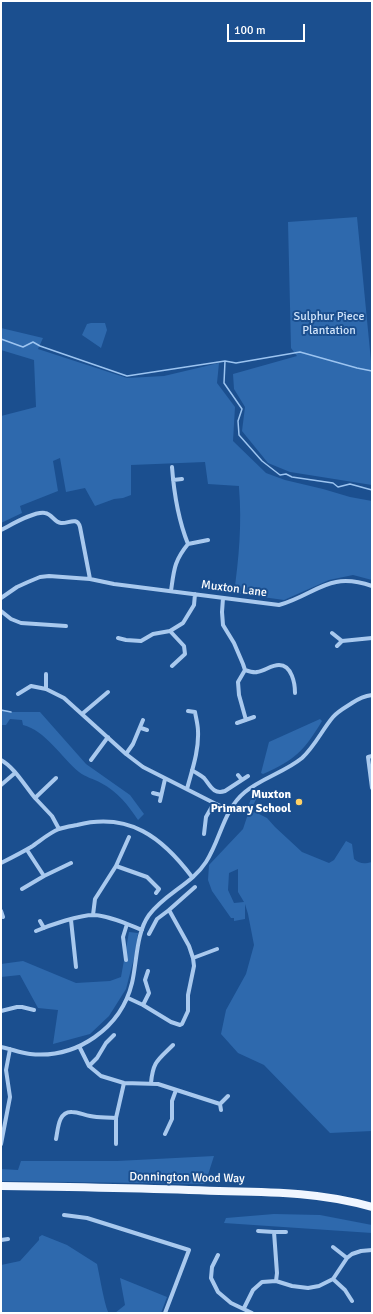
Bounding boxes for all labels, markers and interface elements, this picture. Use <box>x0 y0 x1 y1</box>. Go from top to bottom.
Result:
scale bar <box>229 16 307 42</box>
text: 100 m <box>234 23 266 38</box>
park label: Sulphur Piece Plantation <box>294 310 364 338</box>
street label: Muxton Lane <box>200 578 268 600</box>
place label: Muxton Primary School <box>211 788 291 816</box>
marker: Muxton Primary School <box>294 797 304 807</box>
street label: Donnington Wood Way <box>129 1170 245 1186</box>

